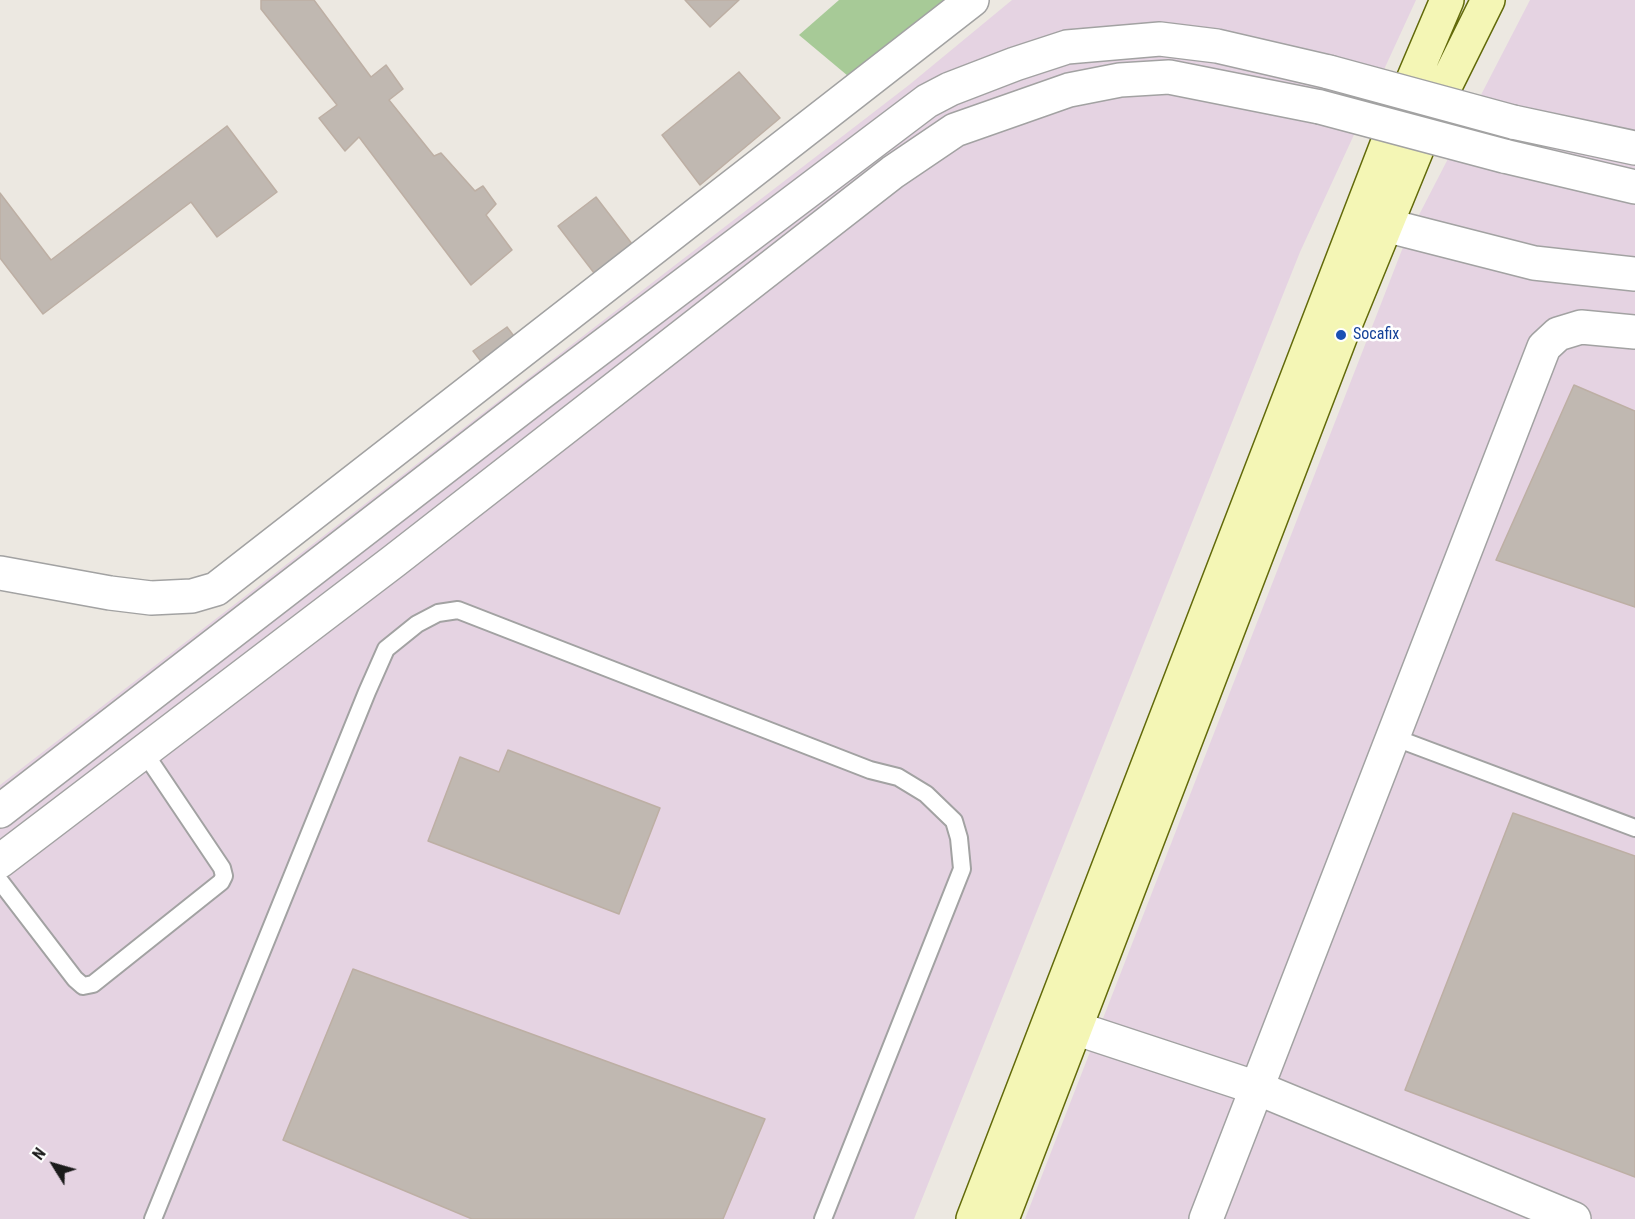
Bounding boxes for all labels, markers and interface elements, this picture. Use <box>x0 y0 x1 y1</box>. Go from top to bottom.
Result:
place label: Socafix <box>1353 325 1399 345</box>
marker: Socafix <box>1334 328 1348 342</box>
north arrow <box>24 1135 84 1195</box>
text: N <box>29 1144 50 1164</box>

